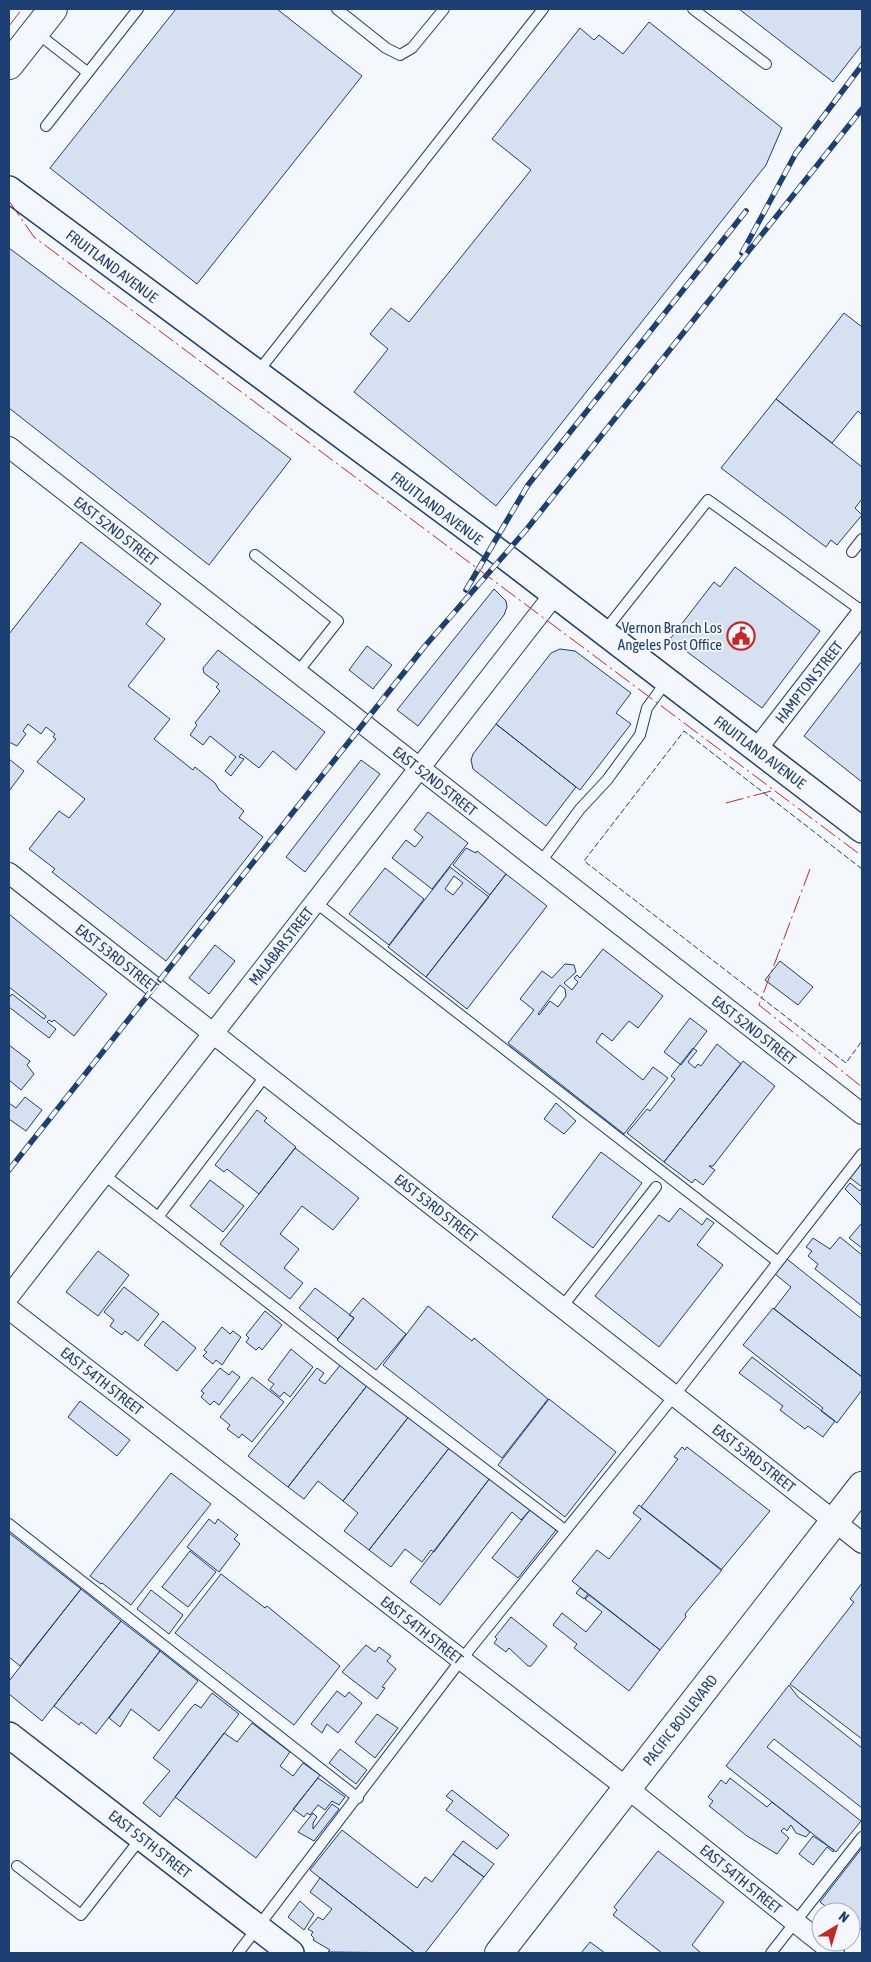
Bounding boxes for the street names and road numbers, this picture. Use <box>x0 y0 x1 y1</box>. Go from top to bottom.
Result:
street label: FRUITLAND AVENUE <box>63 226 162 306</box>
street label: FRUITLAND AVENUE <box>388 468 487 548</box>
street label: EAST 52ND STREET <box>71 493 162 569</box>
street label: HAMPTON STREET <box>772 637 846 726</box>
street label: FRUITLAND AVENUE <box>711 712 810 792</box>
street label: EAST 52ND STREET <box>390 743 481 819</box>
street label: MALABAR STREET <box>245 903 317 988</box>
street label: EAST 53RD STREET <box>72 920 162 996</box>
street label: EAST 52ND STREET <box>709 992 800 1068</box>
street label: EAST 53RD STREET <box>391 1170 481 1246</box>
street label: EAST 54TH STREET <box>57 1344 147 1419</box>
street label: EAST 53RD STREET <box>709 1420 799 1496</box>
street label: EAST 54TH STREET <box>377 1593 467 1668</box>
street label: PACIFIC BOULEVARD <box>639 1671 721 1769</box>
street label: EAST 55TH STREET <box>105 1807 195 1882</box>
street label: EAST 54TH STREET <box>697 1841 785 1917</box>

